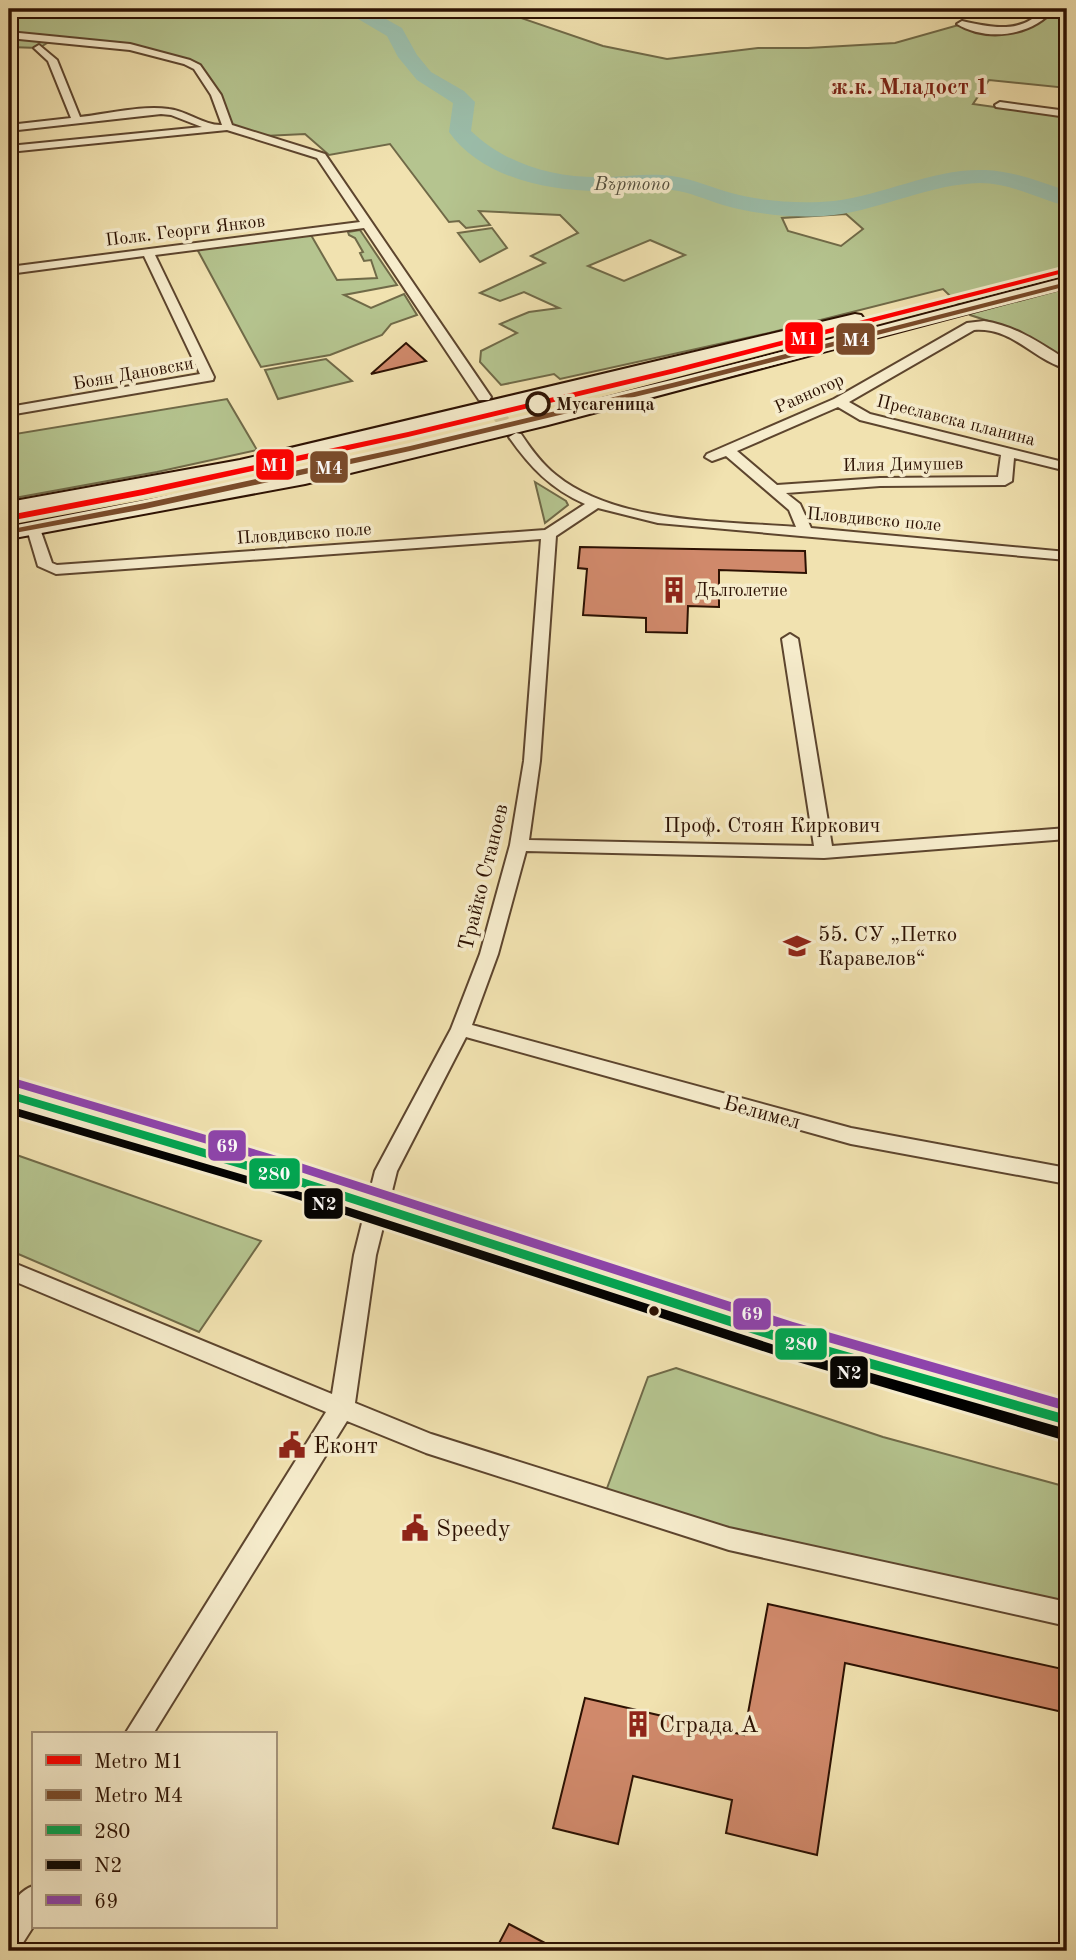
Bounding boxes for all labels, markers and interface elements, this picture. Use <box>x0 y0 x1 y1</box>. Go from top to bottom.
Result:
district label: ж.к. Младост 1 <box>831 76 989 99</box>
water label: Въртопо <box>593 176 670 195</box>
street label: Полк. Георги Янков <box>104 212 266 250</box>
line badge: M1 <box>784 321 824 355</box>
line badge: M4 <box>835 322 876 356</box>
text: M1 <box>790 331 818 350</box>
text: M4 <box>842 332 870 351</box>
street label: Боян Дановски <box>71 355 195 393</box>
street label: Равногор <box>772 371 847 417</box>
marker: Мусагеница <box>526 392 550 416</box>
street label: Преславска планина <box>874 392 1037 449</box>
place label: Мусагеница <box>556 396 655 414</box>
line badge: M1 <box>255 448 295 481</box>
line badge: M4 <box>309 450 349 484</box>
street label: Илия Димушев <box>843 455 963 475</box>
text: M1 <box>261 457 289 476</box>
text: M4 <box>315 460 343 479</box>
street label: Пловдивско поле <box>806 505 942 535</box>
street label: Пловдивско поле <box>236 520 372 548</box>
building icon: Дълголетие <box>659 575 689 605</box>
place label: Дълголетие <box>695 582 788 600</box>
street label: Трайко Станоев <box>456 802 513 953</box>
street label: Проф. Стоян Киркович <box>664 816 880 837</box>
place label: 55. СУ „Петко Каравелов“ <box>818 925 957 970</box>
school or university icon: 55. СУ „Петко Каравелов“ <box>782 931 812 961</box>
street label: Белимел <box>721 1093 802 1134</box>
line badge: 69 <box>207 1129 247 1162</box>
text: 69 <box>216 1138 238 1157</box>
line badge: 280 <box>248 1157 301 1190</box>
text: 280 <box>257 1166 291 1185</box>
line badge: N2 <box>303 1187 344 1220</box>
text: N2 <box>311 1196 337 1215</box>
line badge: 69 <box>732 1297 772 1331</box>
unlabelled marker <box>647 1304 661 1318</box>
text: 69 <box>741 1306 763 1325</box>
line badge: 280 <box>774 1327 828 1361</box>
text: 280 <box>784 1336 818 1355</box>
line badge: N2 <box>829 1355 869 1389</box>
text: N2 <box>836 1365 862 1384</box>
public building icon: Еконт <box>277 1430 307 1460</box>
place label: Еконт <box>313 1435 378 1459</box>
public building icon: Speedy <box>400 1513 430 1543</box>
place label: Speedy <box>436 1518 511 1542</box>
building icon: Сграда А <box>623 1709 653 1739</box>
place label: Сграда А <box>659 1714 759 1738</box>
legend <box>32 1732 276 1928</box>
text: Metro M1 <box>94 1752 183 1773</box>
text: Metro M4 <box>94 1786 183 1807</box>
text: 280 <box>94 1822 131 1843</box>
text: N2 <box>94 1856 122 1877</box>
text: 69 <box>94 1892 118 1913</box>

